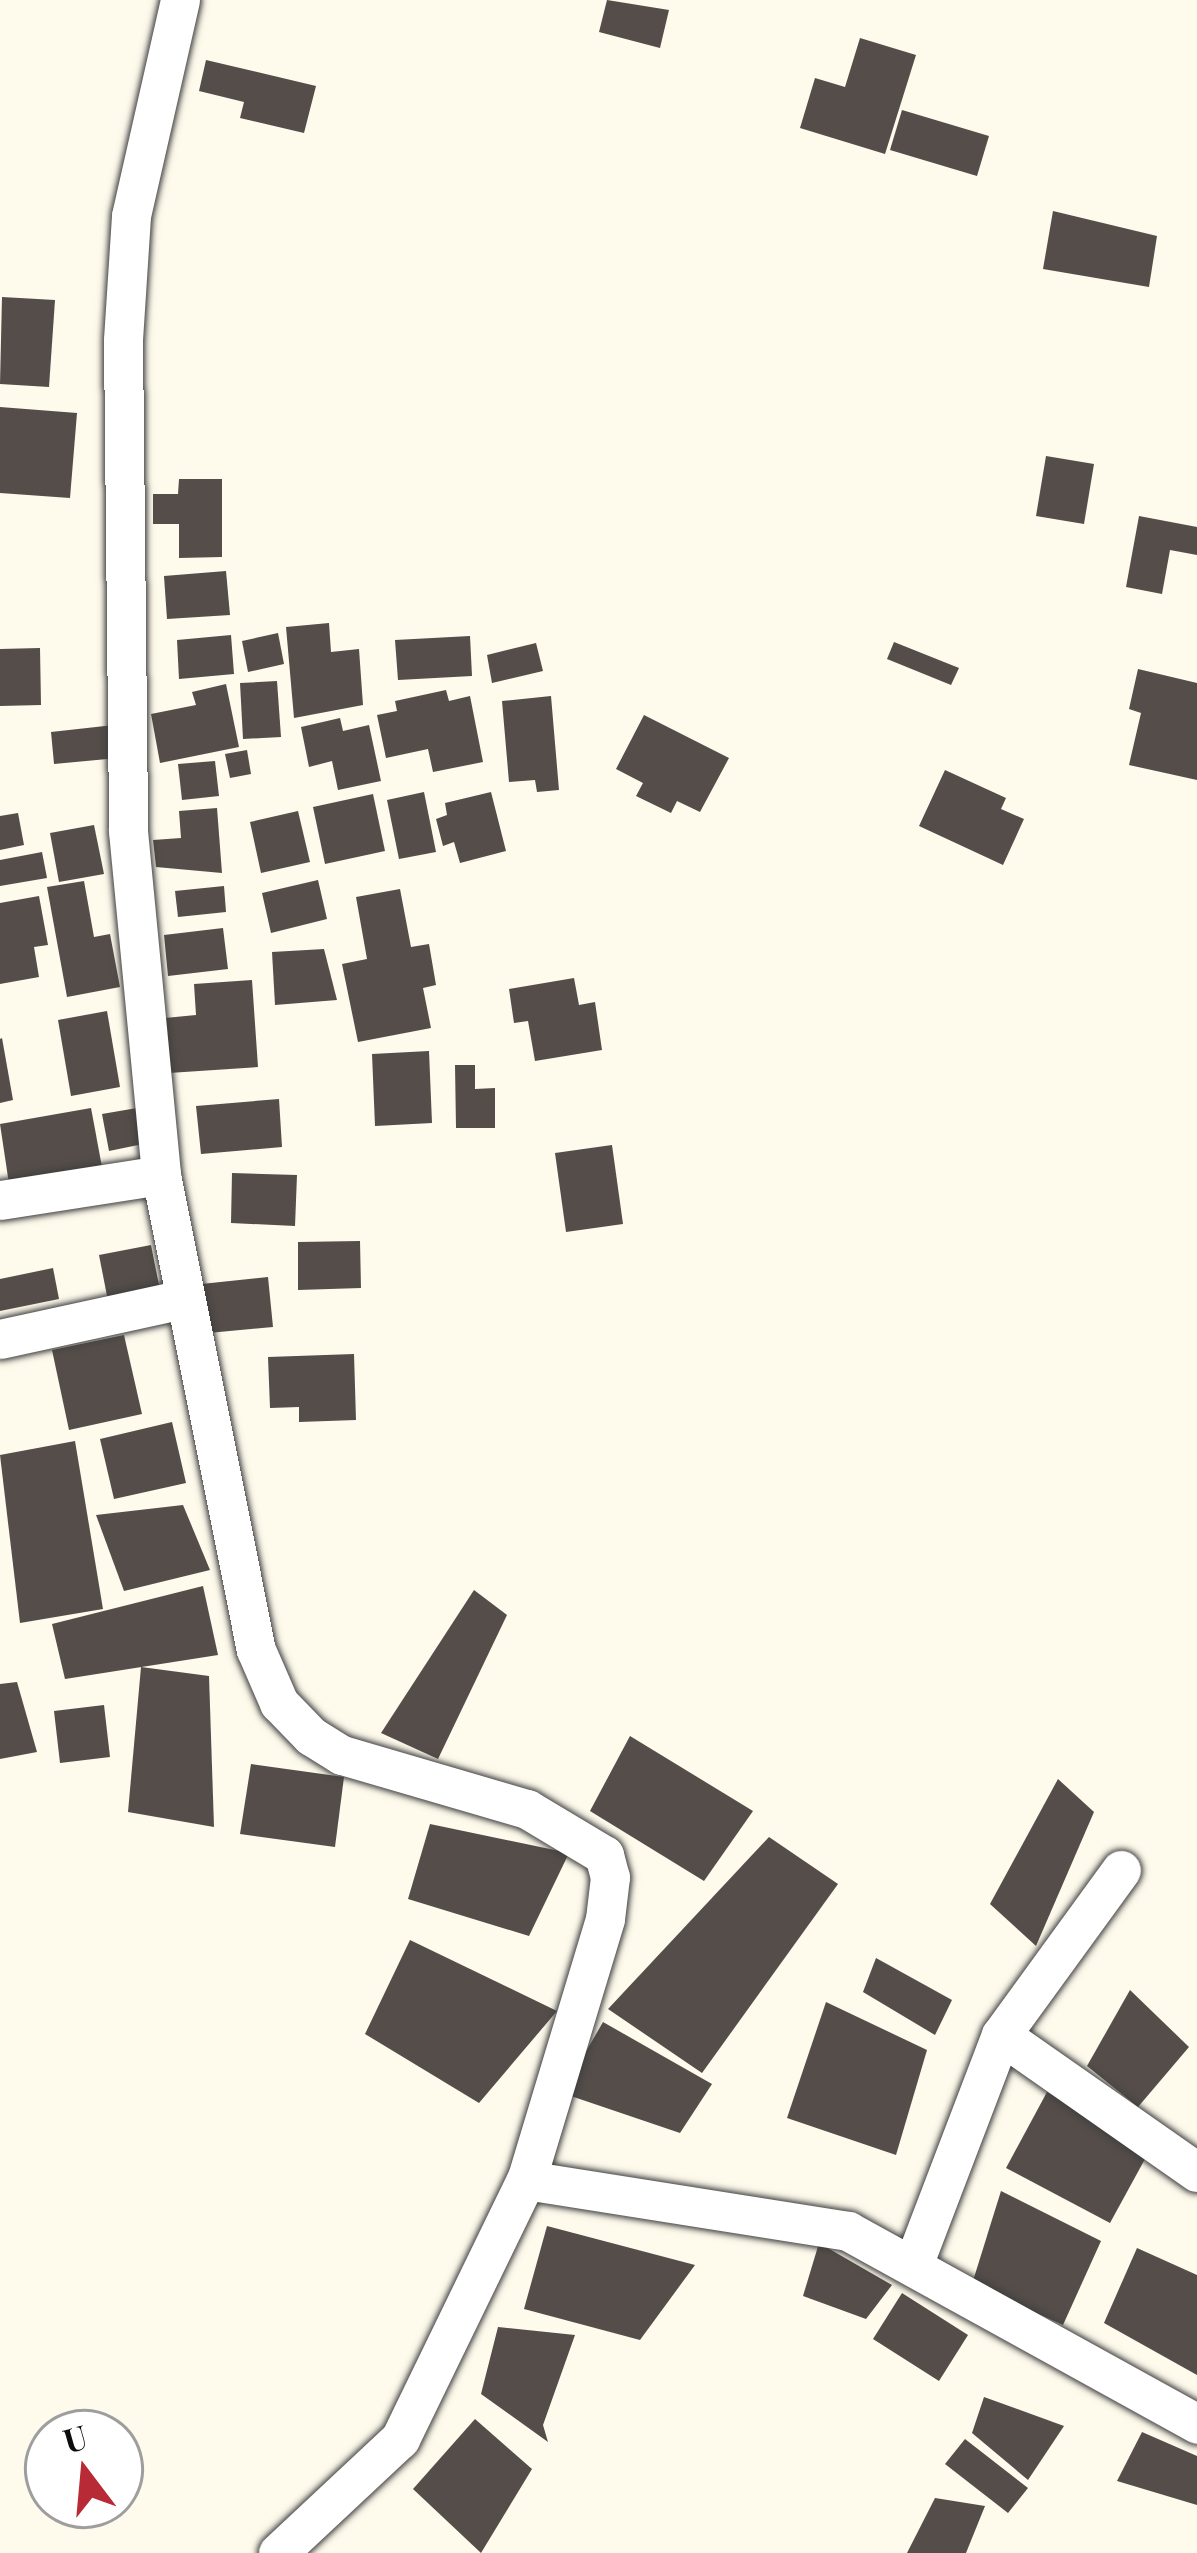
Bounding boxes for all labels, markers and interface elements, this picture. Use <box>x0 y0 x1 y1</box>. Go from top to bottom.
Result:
north arrow <box>24 2409 144 2529</box>
text: U <box>58 2413 92 2462</box>

